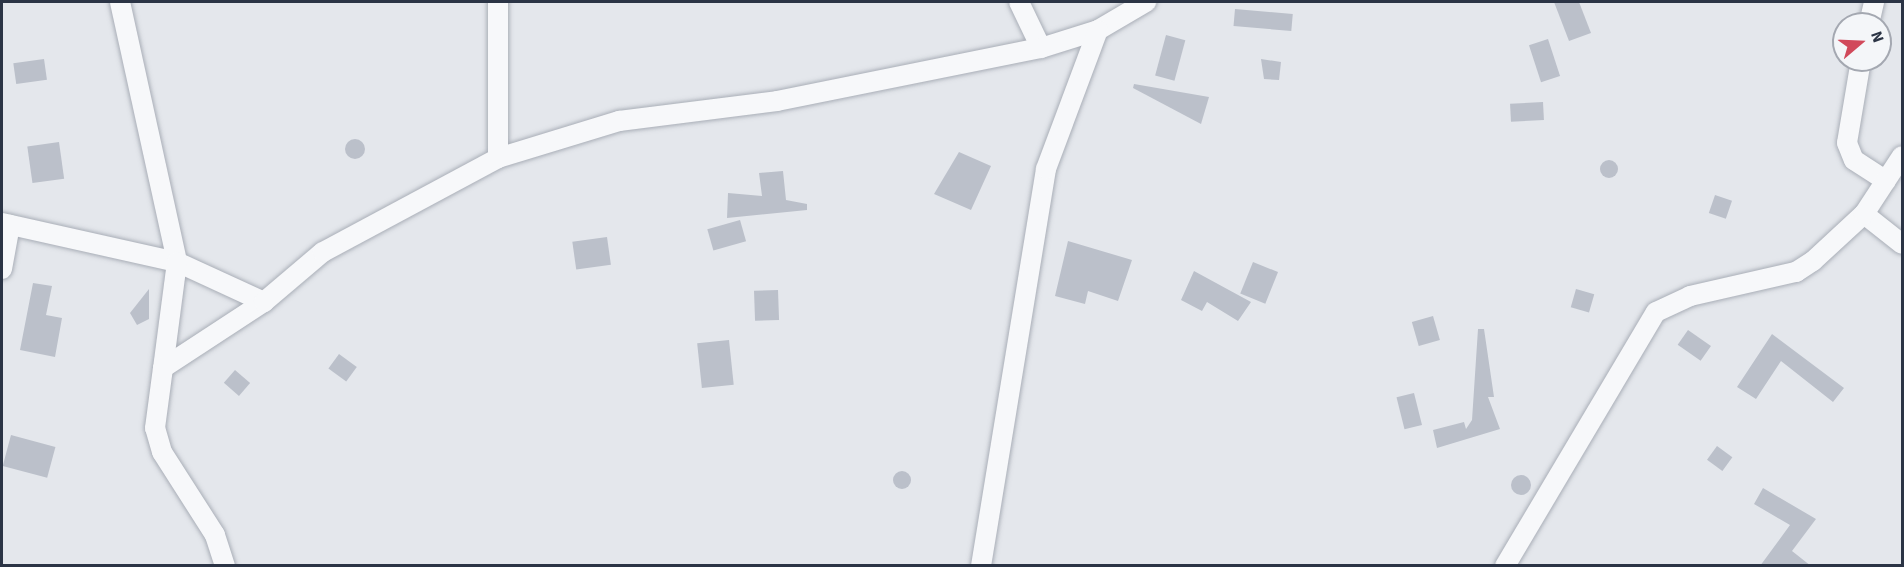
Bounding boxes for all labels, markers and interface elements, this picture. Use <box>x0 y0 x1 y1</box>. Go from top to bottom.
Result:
north arrow <box>1832 12 1892 72</box>
text: N <box>1865 28 1889 45</box>

